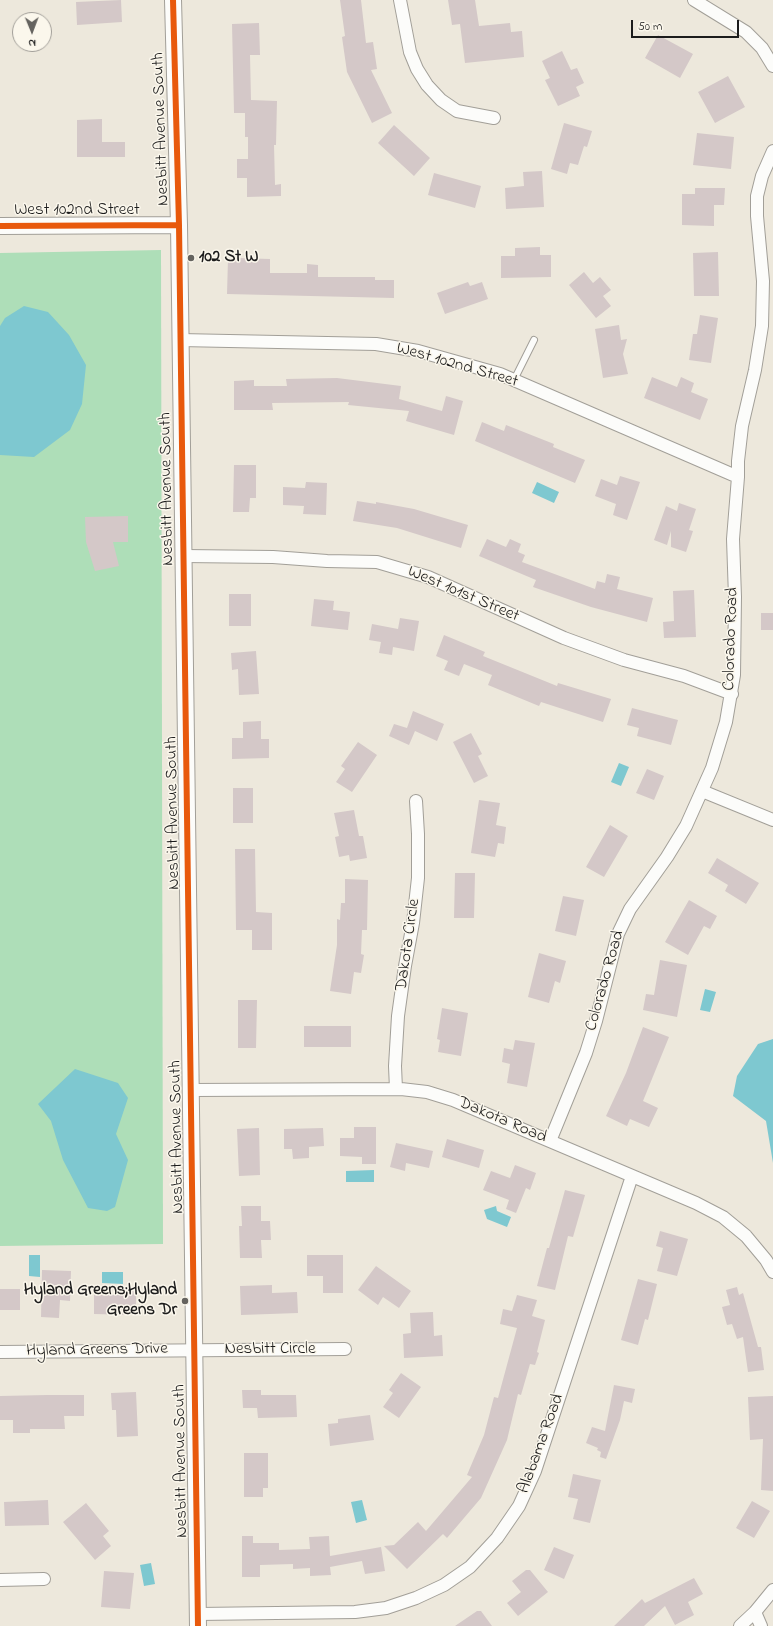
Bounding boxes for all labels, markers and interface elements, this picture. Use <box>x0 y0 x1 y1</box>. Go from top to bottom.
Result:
north arrow <box>12 12 52 52</box>
scale bar <box>633 12 741 38</box>
text: 50 m <box>638 18 662 36</box>
text: N <box>28 35 36 51</box>
street label: Nesbitt Avenue South <box>149 52 175 206</box>
street label: West 102nd Street <box>14 201 140 221</box>
place label: 102 St W <box>199 248 258 268</box>
marker: 102 St W <box>186 253 196 263</box>
street label: West 102nd Street <box>394 339 520 393</box>
street label: Nesbitt Avenue South <box>156 412 180 566</box>
street label: West 101st Street <box>404 562 522 628</box>
street label: Colorado Road <box>720 587 744 691</box>
street label: Nesbitt Avenue South <box>162 736 186 890</box>
street label: Dakota Circle <box>392 898 426 992</box>
street label: Colorado Road <box>582 928 630 1034</box>
street label: Nesbitt Avenue South <box>166 1060 190 1214</box>
street label: Dakota Road <box>455 1093 549 1149</box>
place label: Hyland Greens;Hyland Greens Dr <box>24 1281 177 1321</box>
marker: Hyland Greens;Hyland Greens Dr <box>180 1296 190 1306</box>
street label: Hyland Greens Drive <box>26 1340 168 1362</box>
street label: Nesbitt Circle <box>224 1340 316 1360</box>
street label: Nesbitt Avenue South <box>170 1384 194 1538</box>
street label: Alabama Road <box>515 1392 569 1496</box>

